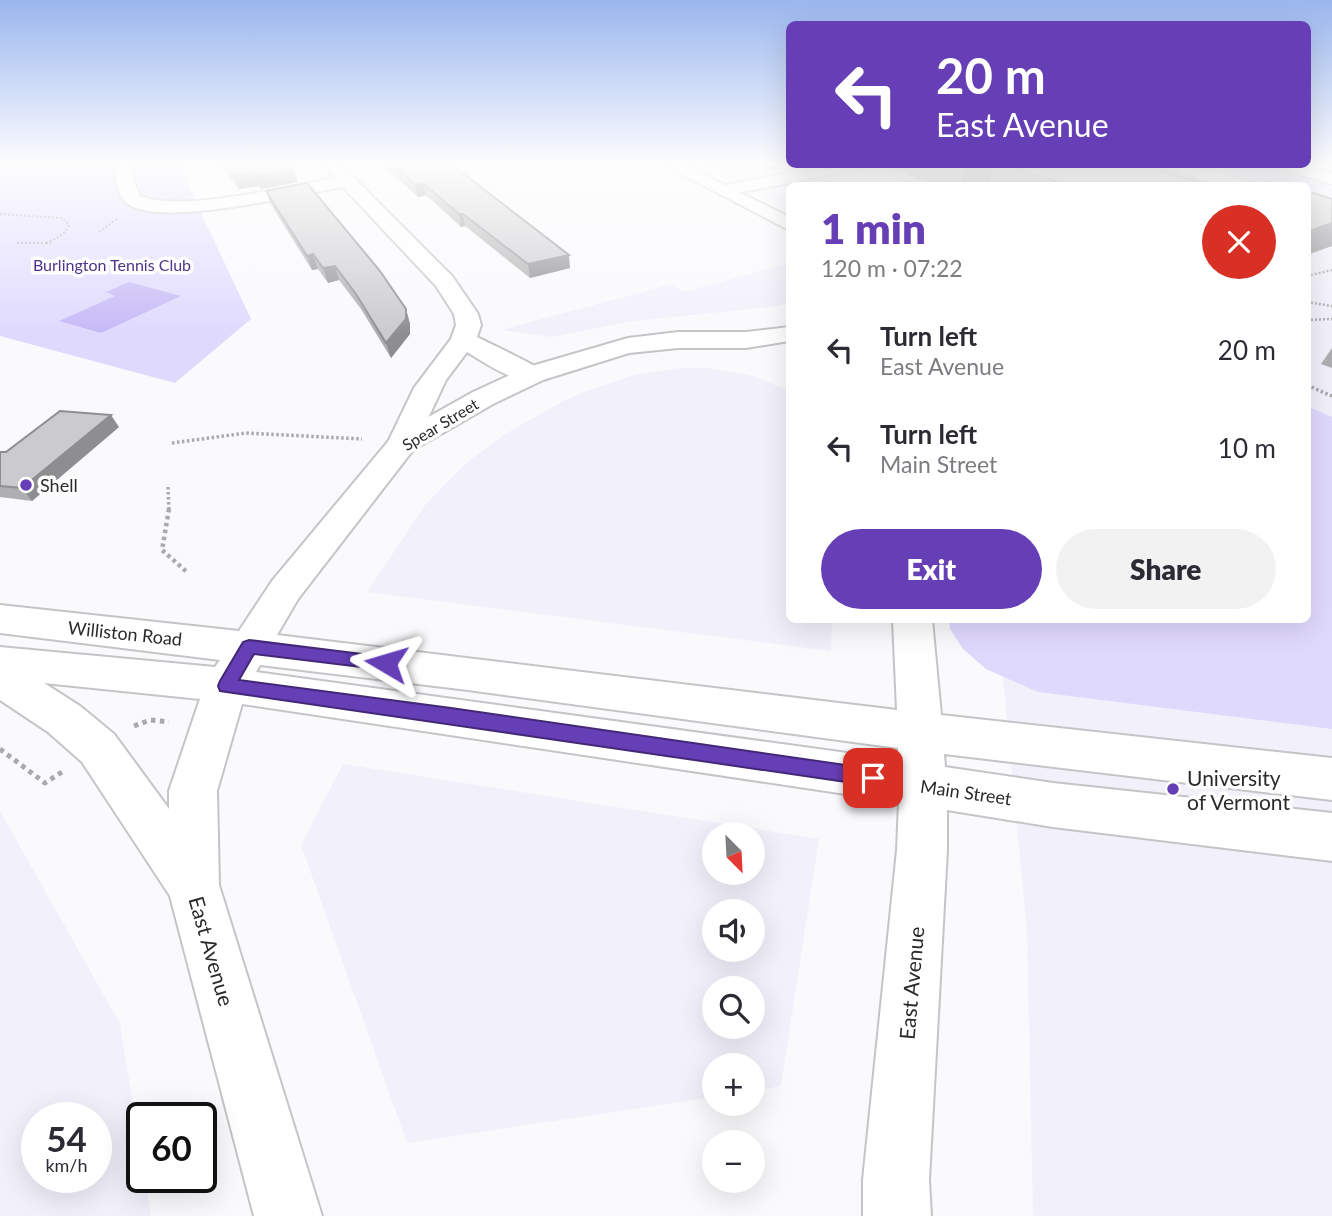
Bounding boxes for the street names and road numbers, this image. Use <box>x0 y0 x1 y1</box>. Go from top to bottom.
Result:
street label: Spear Street <box>398 394 482 454</box>
street label: Williston Road <box>67 616 183 650</box>
street label: Main Street <box>919 775 1013 809</box>
street label: East Avenue <box>184 893 240 1009</box>
street label: East Avenue <box>894 925 928 1041</box>

